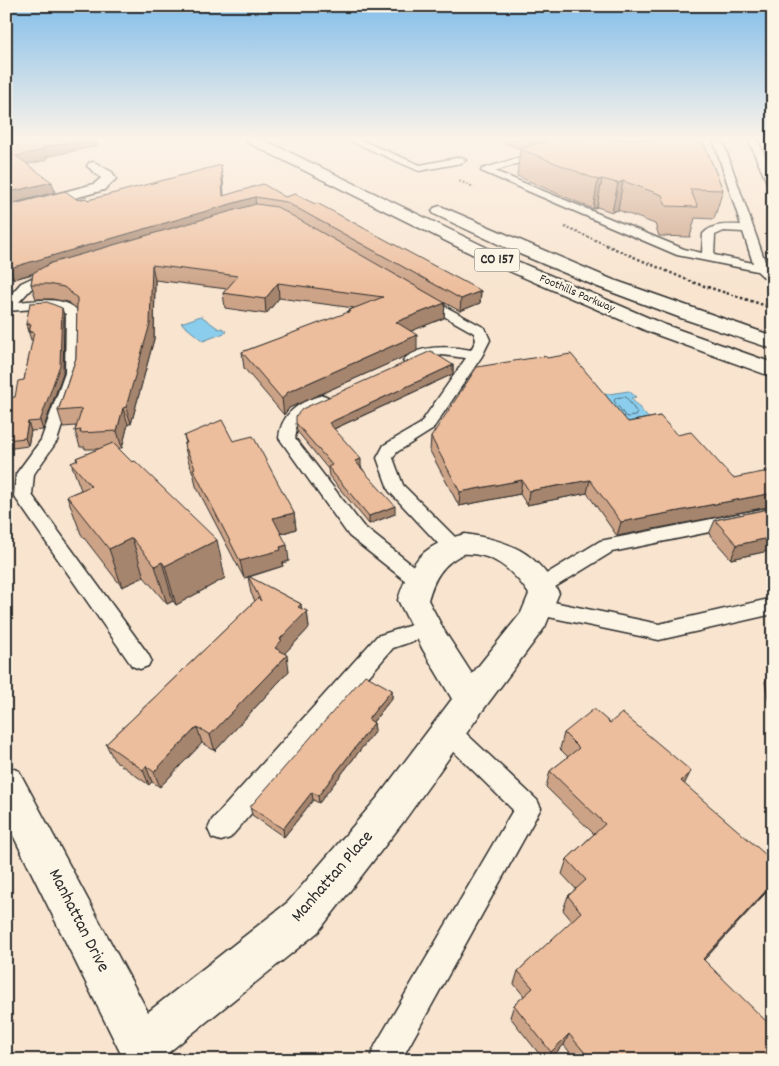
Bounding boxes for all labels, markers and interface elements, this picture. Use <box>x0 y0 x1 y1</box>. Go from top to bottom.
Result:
road number: CO 157 <box>474 248 520 272</box>
street label: Foothills Parkway <box>537 270 618 318</box>
street label: Manhattan Place <box>286 826 380 928</box>
street label: Manhattan Drive <box>41 865 115 977</box>

